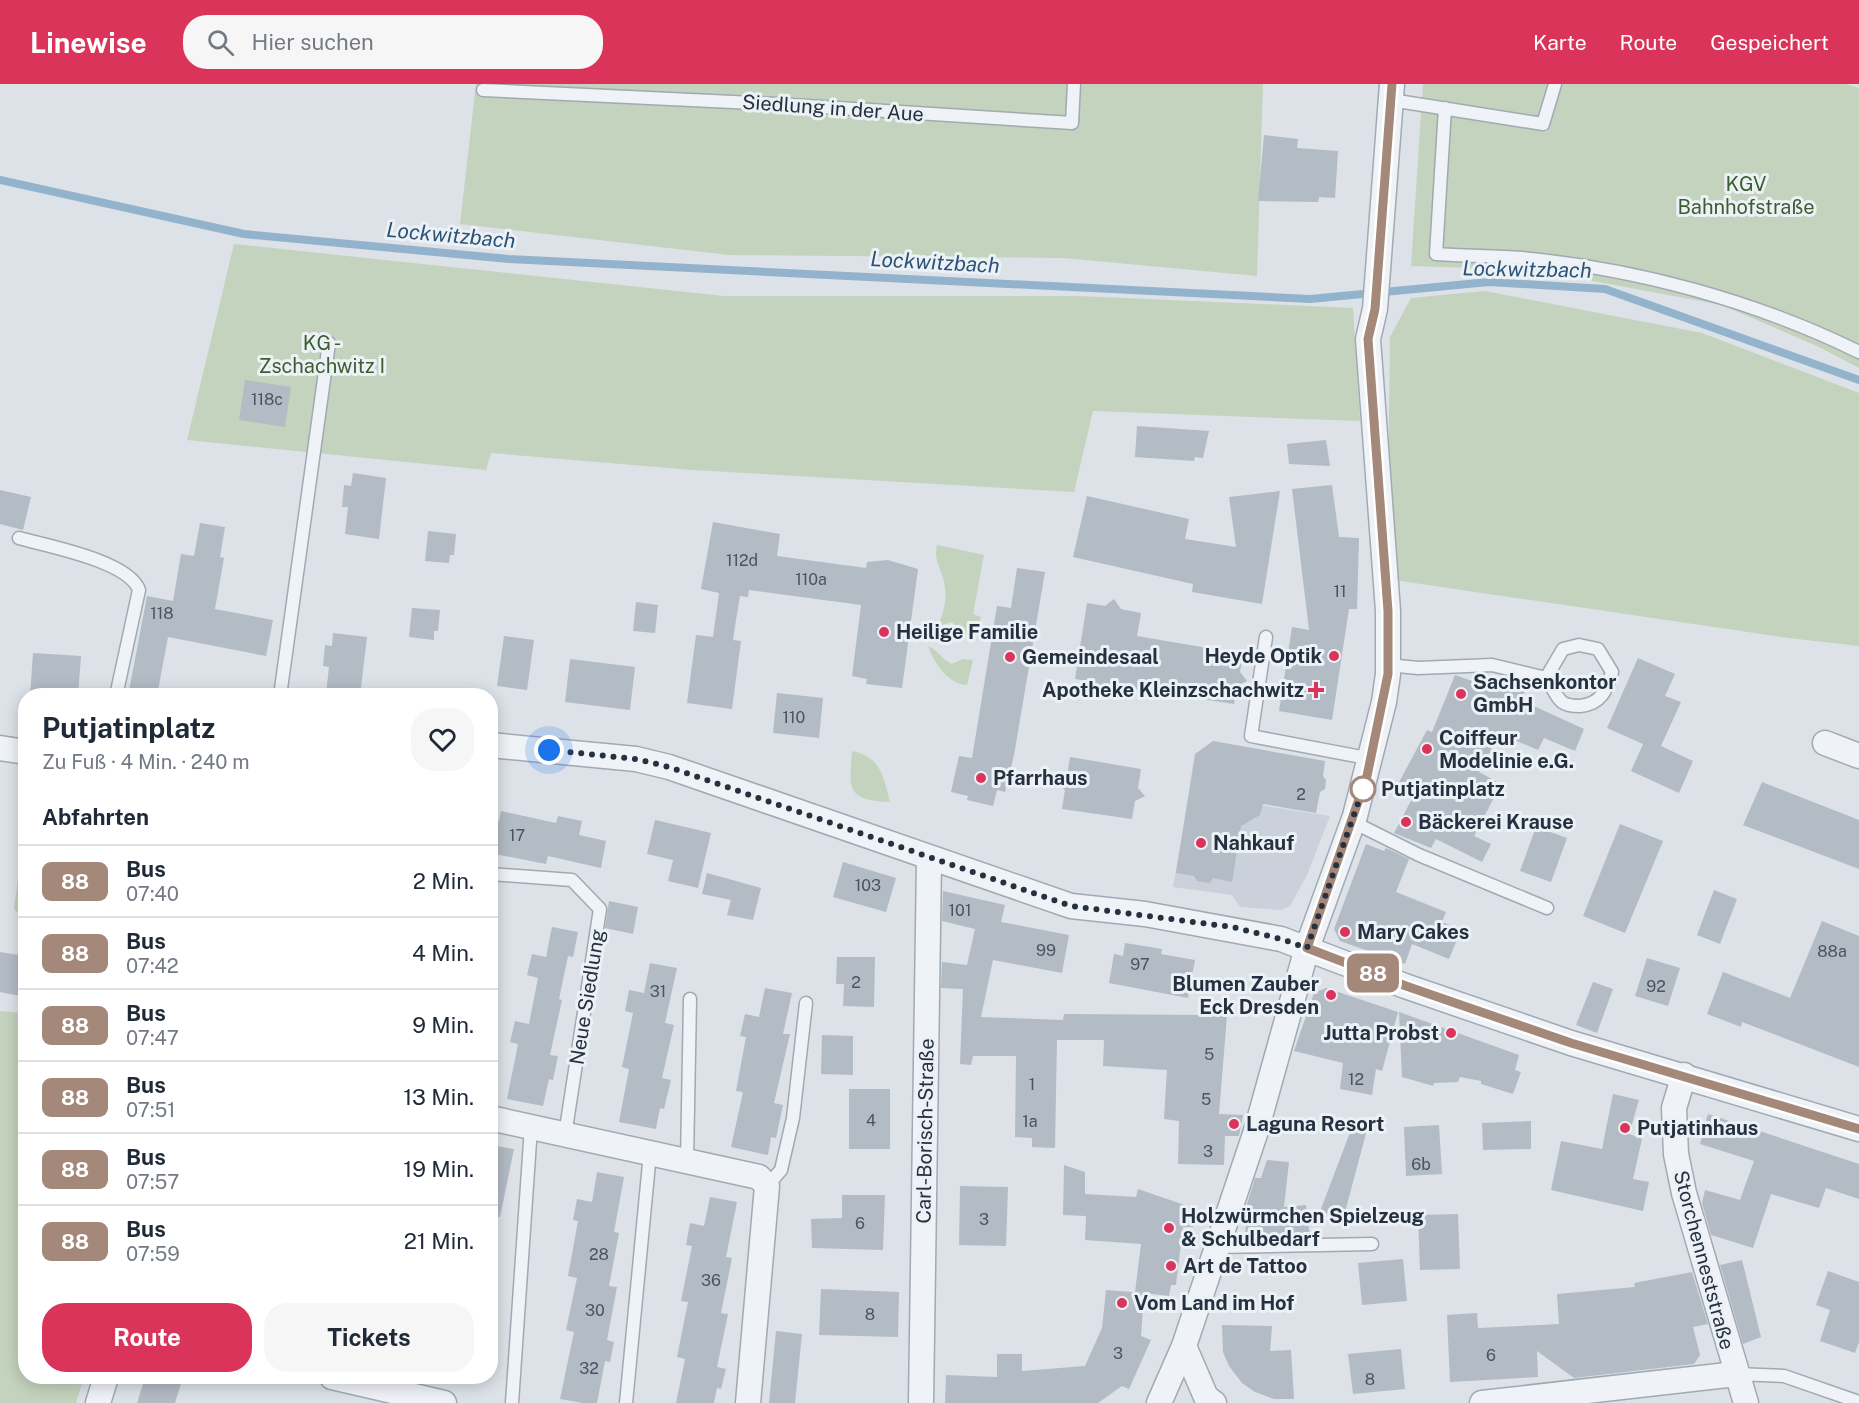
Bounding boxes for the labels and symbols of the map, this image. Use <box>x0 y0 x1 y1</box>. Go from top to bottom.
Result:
street label: Siedlung in der Aue <box>741 90 925 126</box>
park label: KGV Bahnhofstraße <box>1677 172 1815 219</box>
water label: Lockwitzbach <box>385 217 517 253</box>
water label: Lockwitzbach <box>870 246 1000 278</box>
water label: Lockwitzbach <box>1462 255 1592 283</box>
park label: KG - Zschachwitz I <box>259 331 385 378</box>
house number: 118c <box>251 390 283 409</box>
house number: 112d <box>726 551 758 570</box>
house number: 110a <box>795 570 827 589</box>
house number: 11 <box>1333 582 1347 601</box>
house number: 118 <box>150 604 174 623</box>
place label: Heilige Familie <box>896 620 1038 644</box>
marker: Heilige Familie <box>877 625 891 639</box>
place label: Heyde Optik <box>1204 644 1322 668</box>
place label: Gemeindesaal <box>1022 645 1159 669</box>
marker: Heyde Optik <box>1327 649 1341 663</box>
marker: Gemeindesaal <box>1003 650 1017 664</box>
place label: Sachsenkontor GmbH <box>1473 670 1616 717</box>
place label: Apotheke Kleinzschachwitz <box>1042 678 1304 702</box>
marker: Apotheke Kleinzschachwitz <box>1309 683 1323 697</box>
marker: Sachsenkontor GmbH <box>1454 687 1468 701</box>
house number: 110 <box>783 708 806 727</box>
place label: Coiffeur Modelinie e.G. <box>1439 726 1574 773</box>
your location <box>534 735 564 765</box>
marker: Coiffeur Modelinie e.G. <box>1420 742 1434 756</box>
place label: Pfarrhaus <box>993 766 1088 790</box>
marker: Pfarrhaus <box>974 771 988 785</box>
marker: Putjatinplatz <box>1350 776 1376 802</box>
place label: Putjatinplatz <box>1381 777 1505 801</box>
house number: 2 <box>1296 785 1306 804</box>
place label: Bäckerei Krause <box>1418 810 1574 834</box>
marker: Bäckerei Krause <box>1399 815 1413 829</box>
house number: 17 <box>509 826 525 845</box>
place label: Nahkauf <box>1213 831 1294 855</box>
marker: Nahkauf <box>1194 836 1208 850</box>
house number: 103 <box>855 876 881 895</box>
house number: 101 <box>949 901 971 920</box>
place label: Mary Cakes <box>1357 920 1469 944</box>
marker: Mary Cakes <box>1338 925 1352 939</box>
street label: Neue Siedlung <box>564 927 610 1067</box>
house number: 99 <box>1036 941 1056 960</box>
house number: 88a <box>1817 942 1847 961</box>
line badge: 88 <box>1346 954 1400 992</box>
house number: 97 <box>1130 955 1150 974</box>
place label: Blumen Zauber Eck Dresden <box>1172 972 1319 1019</box>
house number: 2 <box>851 973 861 992</box>
house number: 92 <box>1646 977 1666 996</box>
house number: 31 <box>650 982 666 1001</box>
marker: Blumen Zauber Eck Dresden <box>1324 988 1338 1002</box>
place label: Jutta Probst <box>1324 1021 1439 1045</box>
marker: Jutta Probst <box>1444 1026 1458 1040</box>
street label: Carl-Borisch-Straße <box>911 1038 939 1224</box>
house number: 5 <box>1204 1045 1214 1064</box>
house number: 12 <box>1348 1070 1364 1089</box>
house number: 1 <box>1029 1075 1035 1094</box>
house number: 5 <box>1201 1090 1211 1109</box>
house number: 4 <box>866 1111 876 1130</box>
house number: 1a <box>1022 1112 1038 1131</box>
place label: Laguna Resort <box>1246 1112 1384 1136</box>
place label: Putjatinhaus <box>1637 1116 1758 1140</box>
marker: Laguna Resort <box>1227 1117 1241 1131</box>
marker: Putjatinhaus <box>1618 1121 1632 1135</box>
house number: 3 <box>1203 1142 1213 1161</box>
house number: 6b <box>1411 1155 1431 1174</box>
street label: Storchenneststraße <box>1669 1168 1739 1352</box>
place label: Holzwürmchen Spielzeug & Schulbedarf <box>1181 1204 1425 1251</box>
house number: 3 <box>979 1210 989 1229</box>
house number: 6 <box>855 1214 865 1233</box>
marker: Holzwürmchen Spielzeug & Schulbedarf <box>1162 1221 1176 1235</box>
house number: 28 <box>589 1245 609 1264</box>
place label: Art de Tattoo <box>1183 1254 1307 1278</box>
marker: Art de Tattoo <box>1164 1259 1178 1273</box>
house number: 36 <box>701 1271 721 1290</box>
place label: Vom Land im Hof <box>1134 1291 1294 1315</box>
marker: Vom Land im Hof <box>1115 1296 1129 1310</box>
house number: 30 <box>585 1301 605 1320</box>
house number: 8 <box>865 1305 875 1324</box>
house number: 3 <box>1113 1344 1123 1363</box>
house number: 6 <box>1486 1346 1496 1365</box>
house number: 32 <box>579 1359 599 1378</box>
house number: 8 <box>1365 1370 1375 1389</box>

